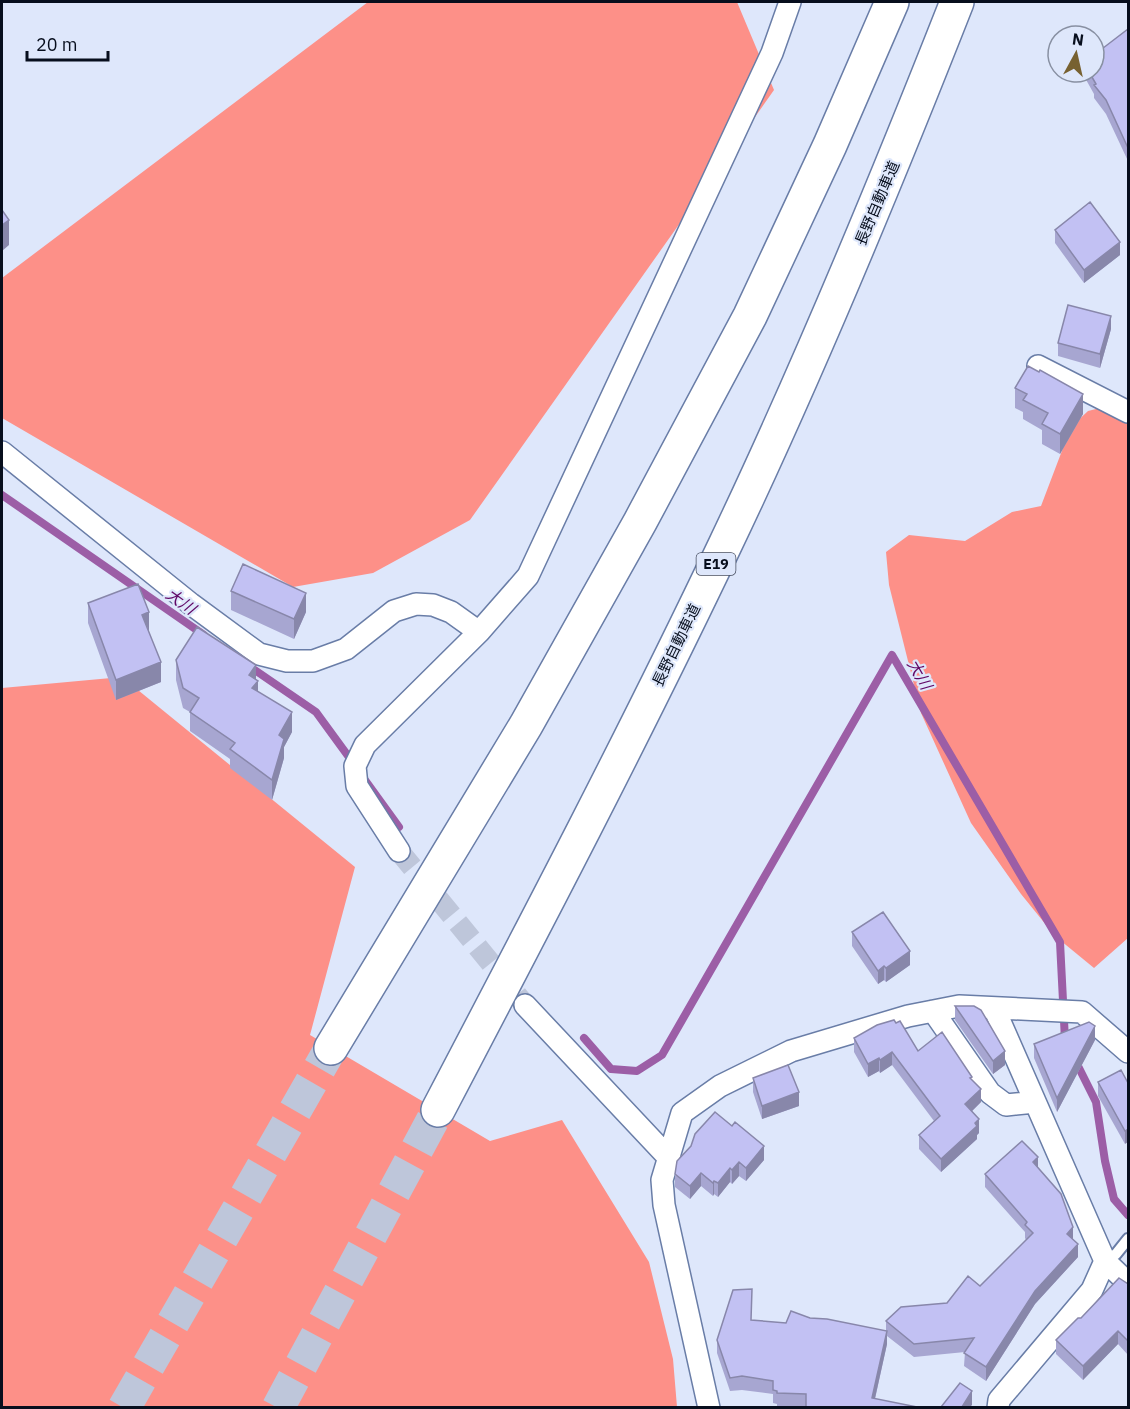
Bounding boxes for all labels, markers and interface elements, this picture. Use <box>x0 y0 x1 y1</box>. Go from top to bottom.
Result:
scale bar <box>27 24 108 62</box>
north arrow <box>1046 24 1106 84</box>
text: N <box>1071 28 1085 50</box>
text: 20 m <box>36 33 78 56</box>
street label: 長野自動車道 <box>851 158 903 248</box>
road number: E19 <box>696 553 736 575</box>
water label: 大川 <box>162 584 201 620</box>
street label: 長野自動車道 <box>648 600 704 690</box>
water label: 大川 <box>903 655 938 695</box>

